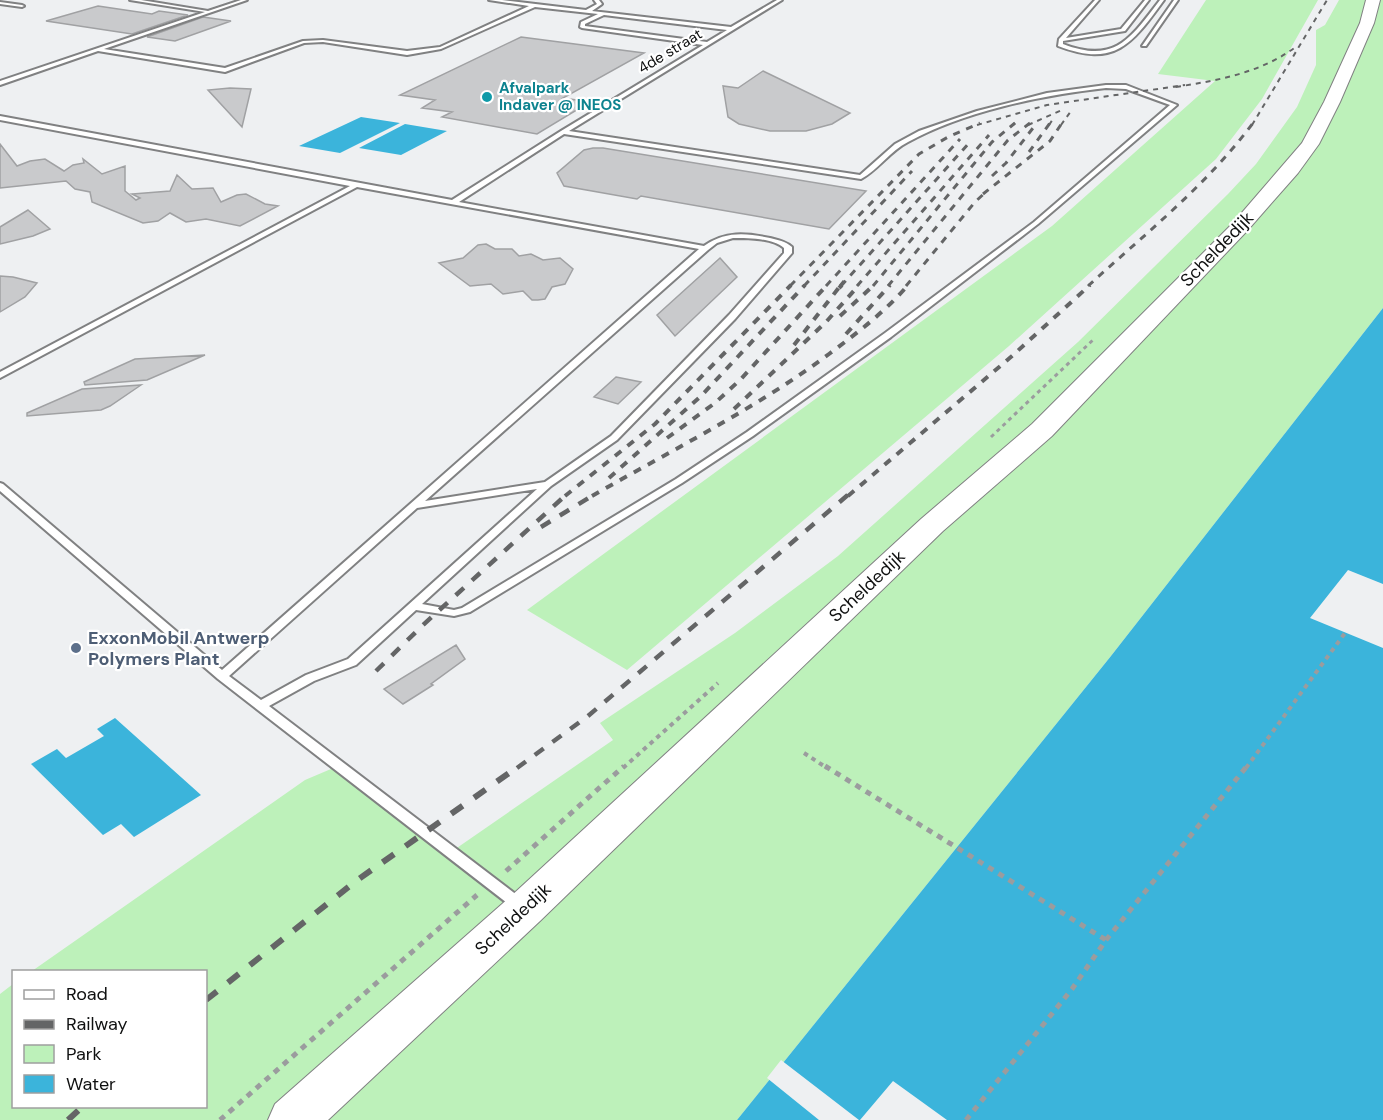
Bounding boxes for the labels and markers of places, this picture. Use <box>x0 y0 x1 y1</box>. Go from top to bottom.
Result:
place label: Afvalpark Indaver @ INEOS <box>499 78 621 115</box>
marker: Afvalpark Indaver @ INEOS <box>480 90 494 104</box>
place label: ExxonMobil Antwerp Polymers Plant <box>88 626 269 671</box>
marker: ExxonMobil Antwerp Polymers Plant <box>69 641 83 655</box>

